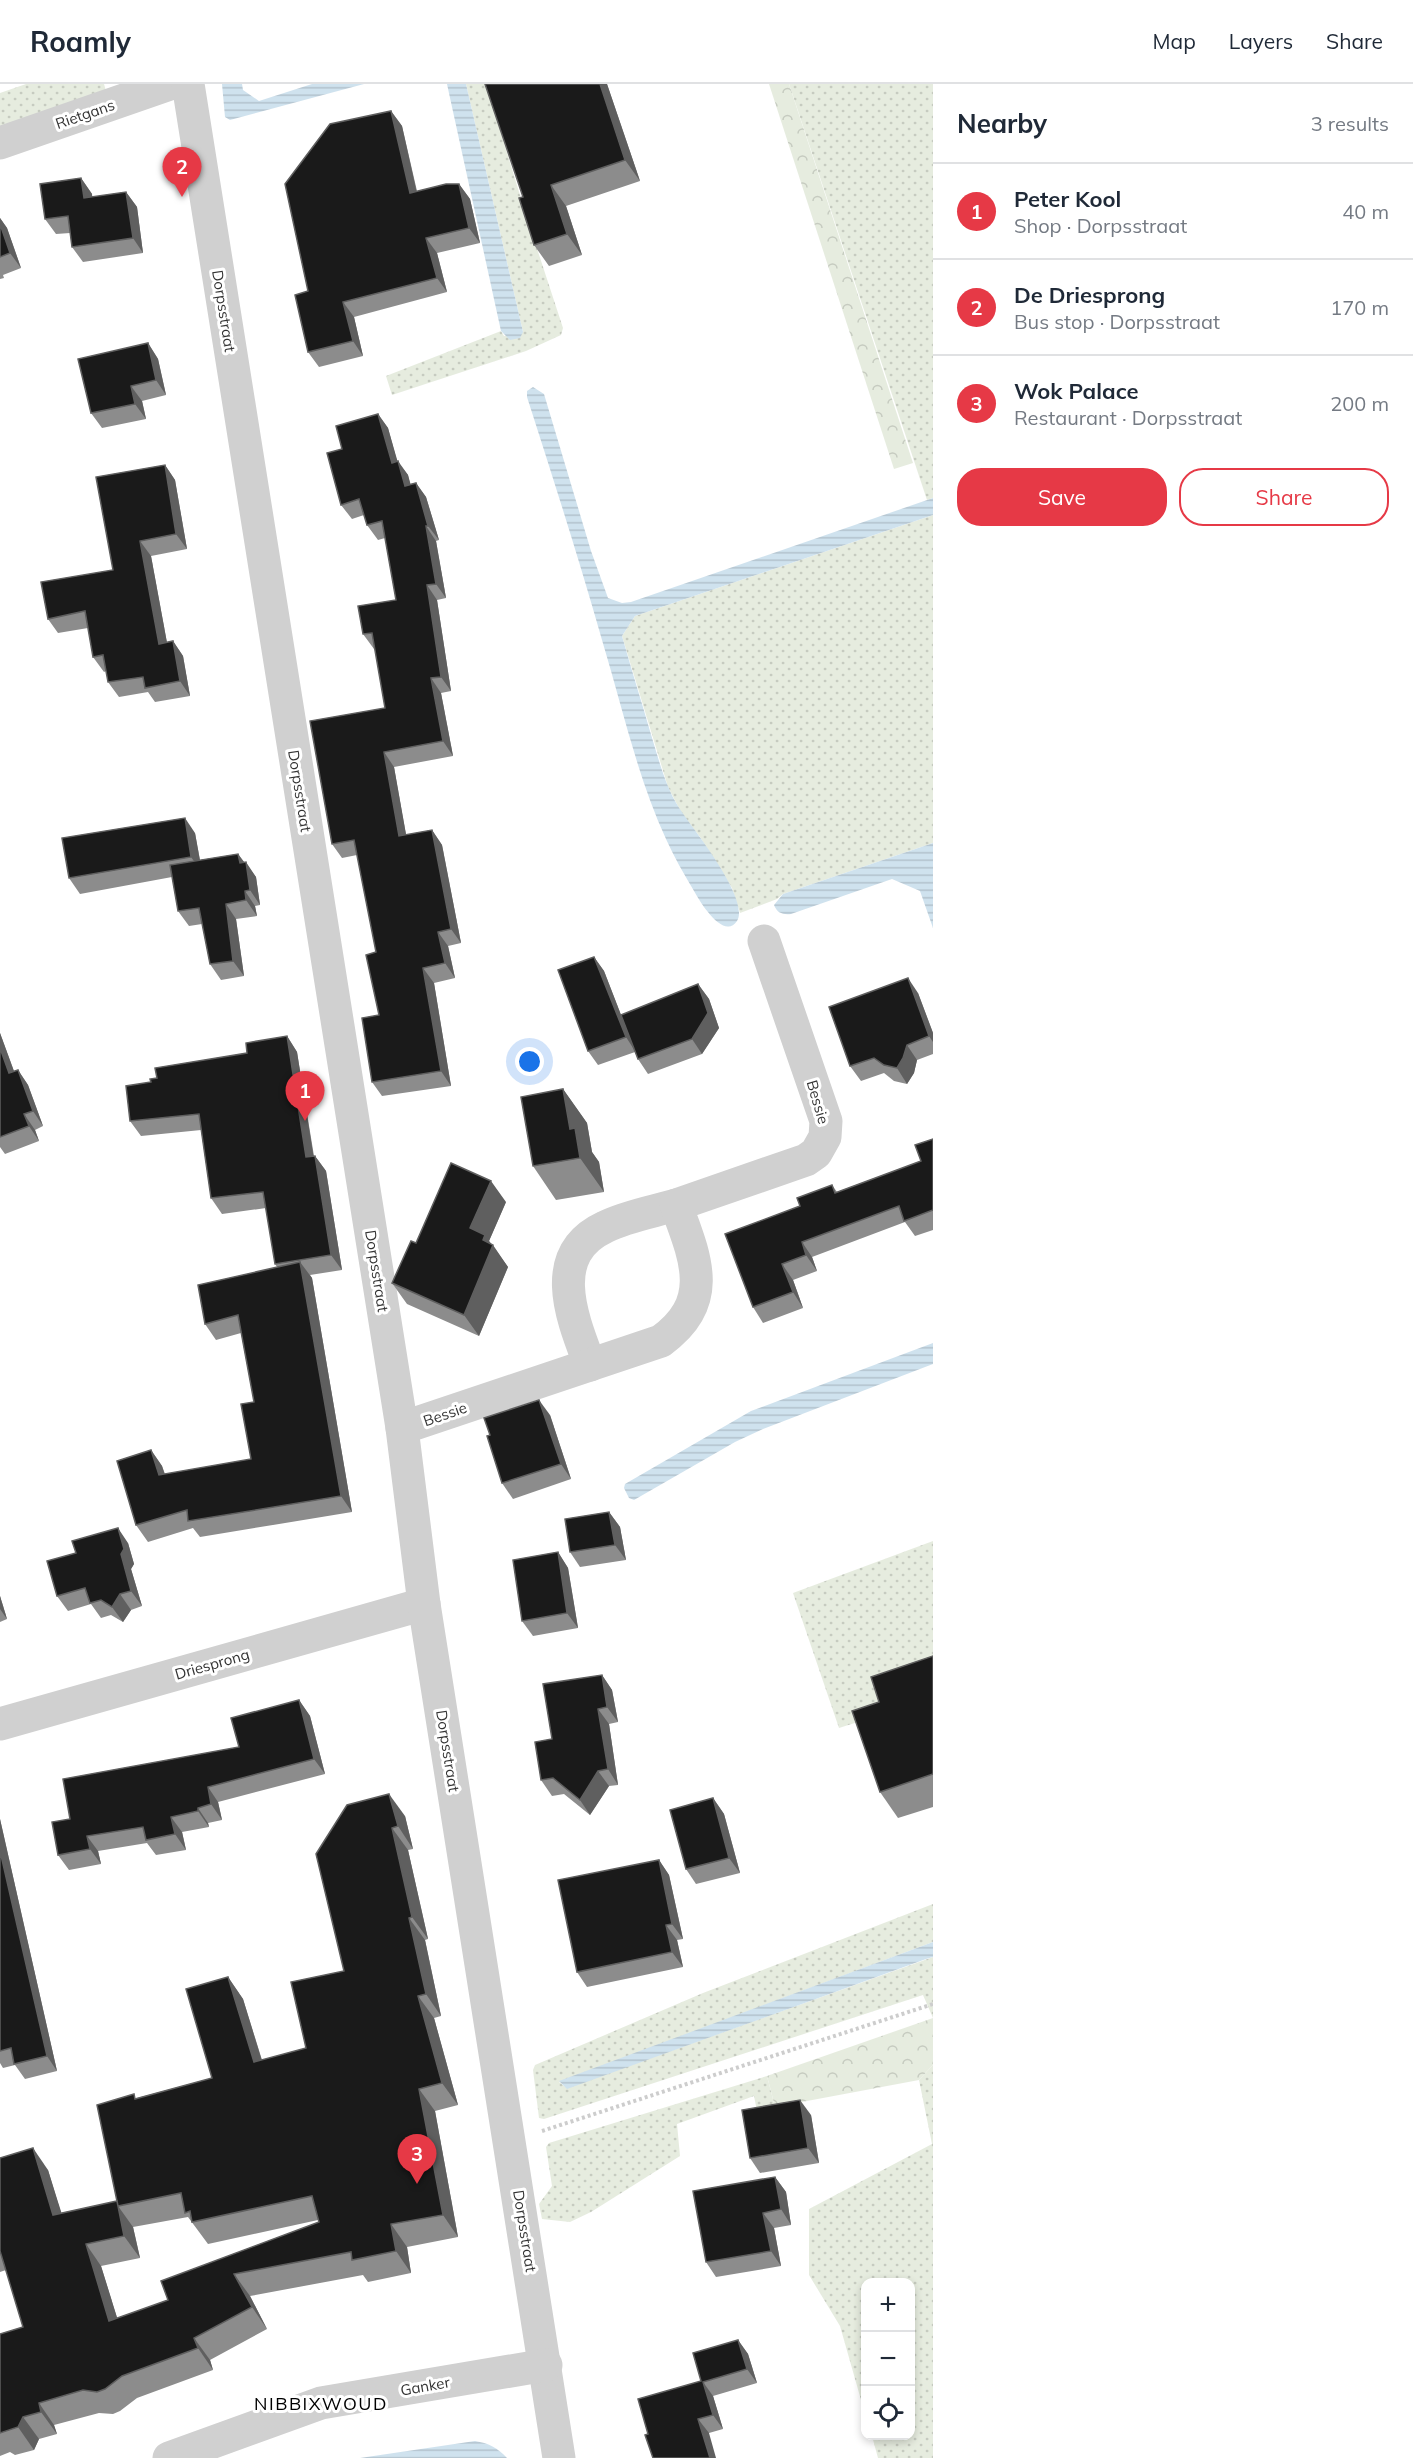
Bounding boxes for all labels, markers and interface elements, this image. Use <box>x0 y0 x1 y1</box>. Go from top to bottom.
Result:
text: Roamly <box>30 24 131 59</box>
text: Map <box>1153 28 1196 54</box>
text: Layers <box>1229 28 1293 54</box>
text: Share <box>1326 28 1383 54</box>
street label: Rietgans <box>53 95 117 133</box>
text: Nearby <box>957 107 1047 140</box>
text: 3 results <box>1311 111 1389 136</box>
pin: 2 <box>162 147 201 197</box>
text: Peter Kool <box>1014 185 1121 213</box>
text: 1 <box>971 199 983 224</box>
text: 40 m <box>1342 199 1389 224</box>
text: Shop · Dorpsstraat <box>1014 213 1187 238</box>
street label: Dorpsstraat <box>208 269 240 353</box>
text: De Driesprong <box>1014 281 1165 309</box>
text: 2 <box>971 295 983 320</box>
text: 170 m <box>1330 295 1389 320</box>
text: Bus stop · Dorpsstraat <box>1014 309 1220 334</box>
text: Wok Palace <box>1014 377 1139 405</box>
text: 3 <box>971 391 983 416</box>
text: 200 m <box>1330 391 1389 416</box>
text: Restaurant · Dorpsstraat <box>1014 405 1242 430</box>
button: Save <box>957 468 1167 526</box>
button: Share <box>1179 468 1389 526</box>
street label: Dorpsstraat <box>284 749 316 833</box>
your location <box>515 1047 544 1076</box>
pin: 1 <box>286 1072 324 1121</box>
street label: Bessie <box>803 1078 833 1126</box>
street label: Dorpsstraat <box>361 1229 393 1313</box>
street label: Bessie <box>421 1398 469 1430</box>
street label: Driesprong <box>173 1644 251 1684</box>
street label: Dorpsstraat <box>432 1709 464 1793</box>
pin: 3 <box>398 2134 436 2184</box>
street label: Dorpsstraat <box>509 2189 541 2273</box>
map controls <box>861 2278 915 2440</box>
button: + <box>861 2278 915 2332</box>
button: − <box>861 2332 915 2386</box>
street label: Ganker <box>399 2372 452 2400</box>
button: locate <box>861 2386 915 2440</box>
district label: NIBBIXWOUD <box>254 2392 388 2415</box>

